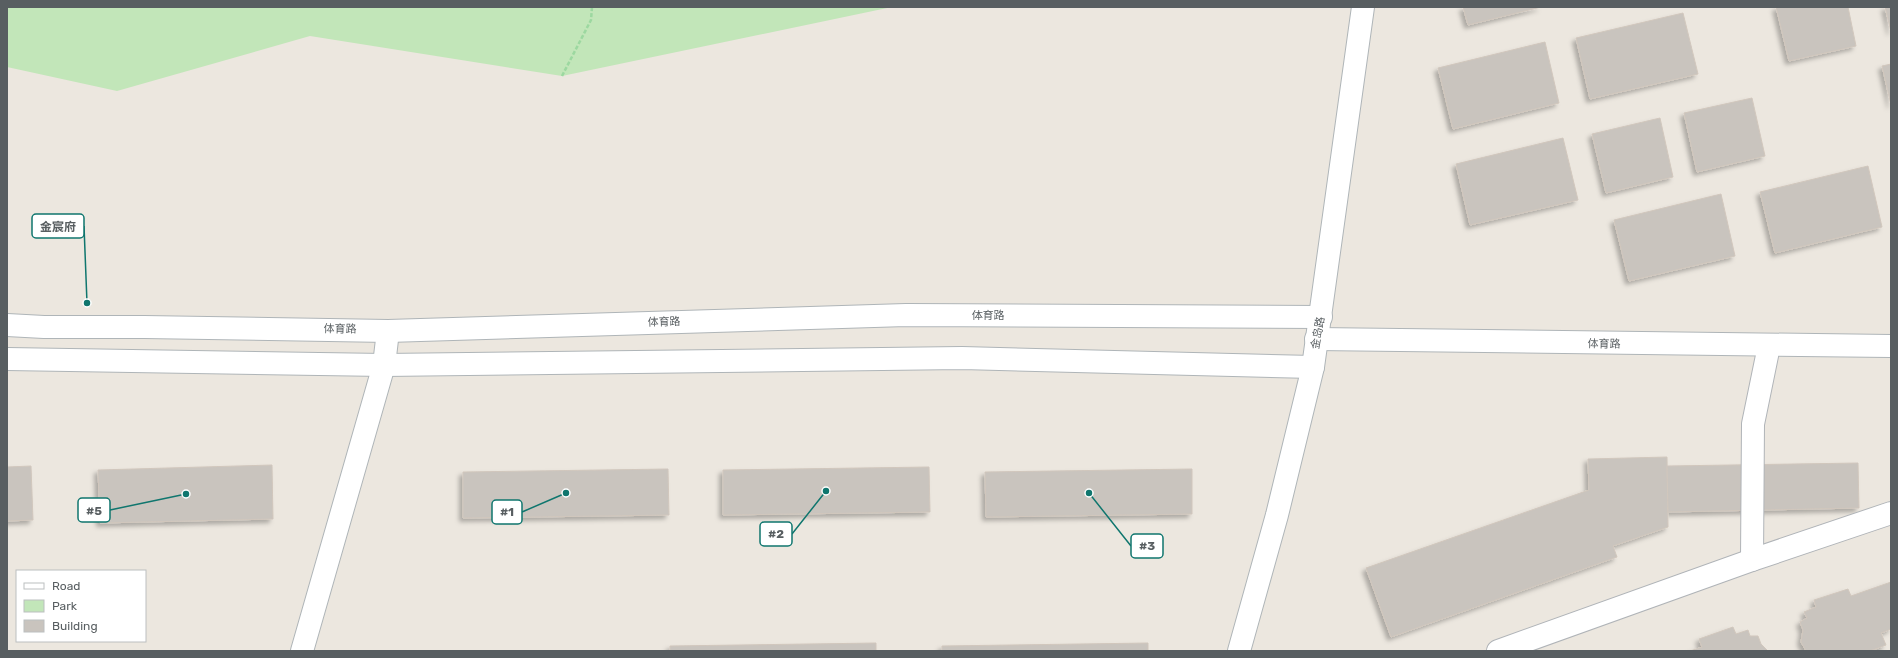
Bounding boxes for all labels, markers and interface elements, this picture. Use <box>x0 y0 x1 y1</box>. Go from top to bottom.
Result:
callout: 金宸府 <box>32 214 84 238</box>
text: 金宸府 <box>40 220 76 234</box>
street label: 体育路 <box>972 309 1005 322</box>
street label: 体育路 <box>647 315 681 329</box>
street label: 金岛路 <box>1309 316 1327 350</box>
street label: 体育路 <box>323 322 357 336</box>
street label: 体育路 <box>1587 337 1621 351</box>
callout: #5 <box>78 498 110 522</box>
callout: #1 <box>492 500 522 524</box>
text: #5 <box>86 504 102 518</box>
text: #1 <box>500 505 514 519</box>
callout: #2 <box>760 522 792 546</box>
text: #2 <box>768 527 784 541</box>
callout: #3 <box>1131 534 1163 558</box>
text: #3 <box>1139 539 1155 553</box>
legend <box>16 570 146 642</box>
text: Road <box>52 579 80 593</box>
text: Park <box>52 599 78 613</box>
text: Building <box>52 619 98 633</box>

